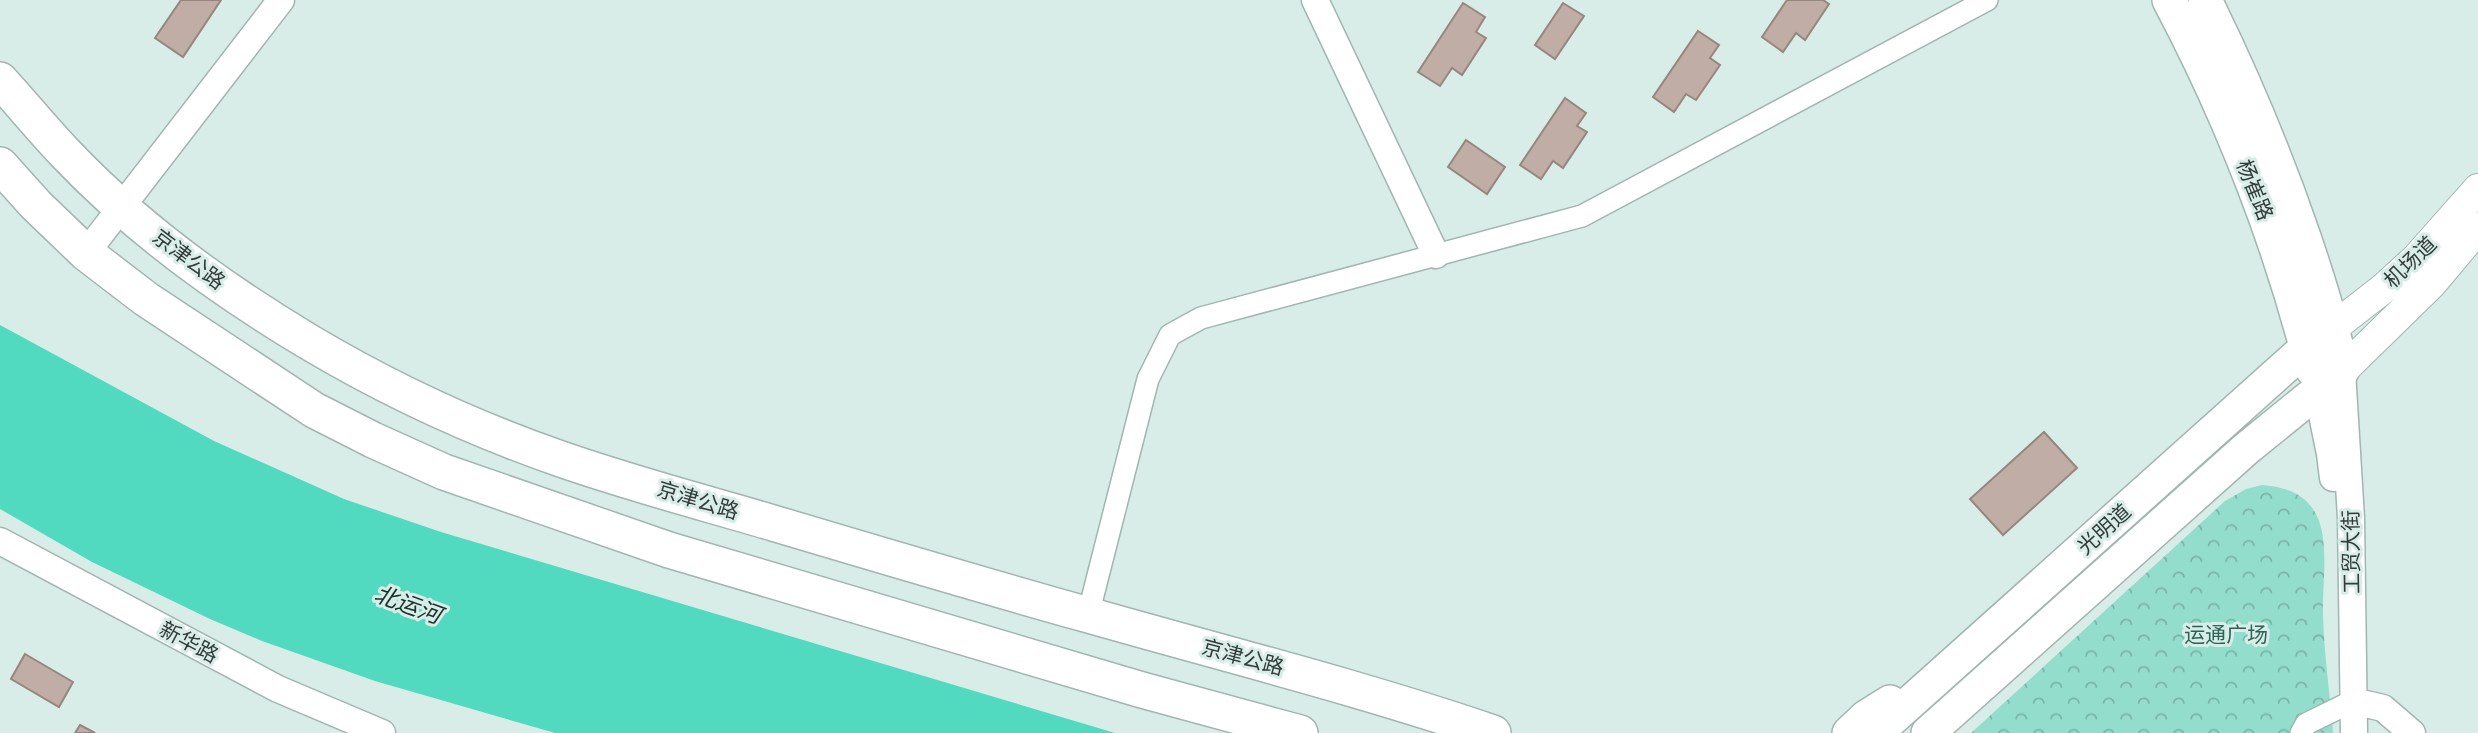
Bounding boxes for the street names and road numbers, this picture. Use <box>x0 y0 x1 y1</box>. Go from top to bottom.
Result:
street label: 杨崔路 <box>2232 156 2278 224</box>
street label: 京津公路 <box>148 224 230 294</box>
street label: 机场道 <box>2379 231 2441 293</box>
street label: 京津公路 <box>654 476 742 524</box>
street label: 光明道 <box>2072 499 2136 559</box>
street label: 工贸大街 <box>2338 510 2364 594</box>
street label: 新华路 <box>155 616 223 668</box>
street label: 京津公路 <box>1199 634 1287 680</box>

